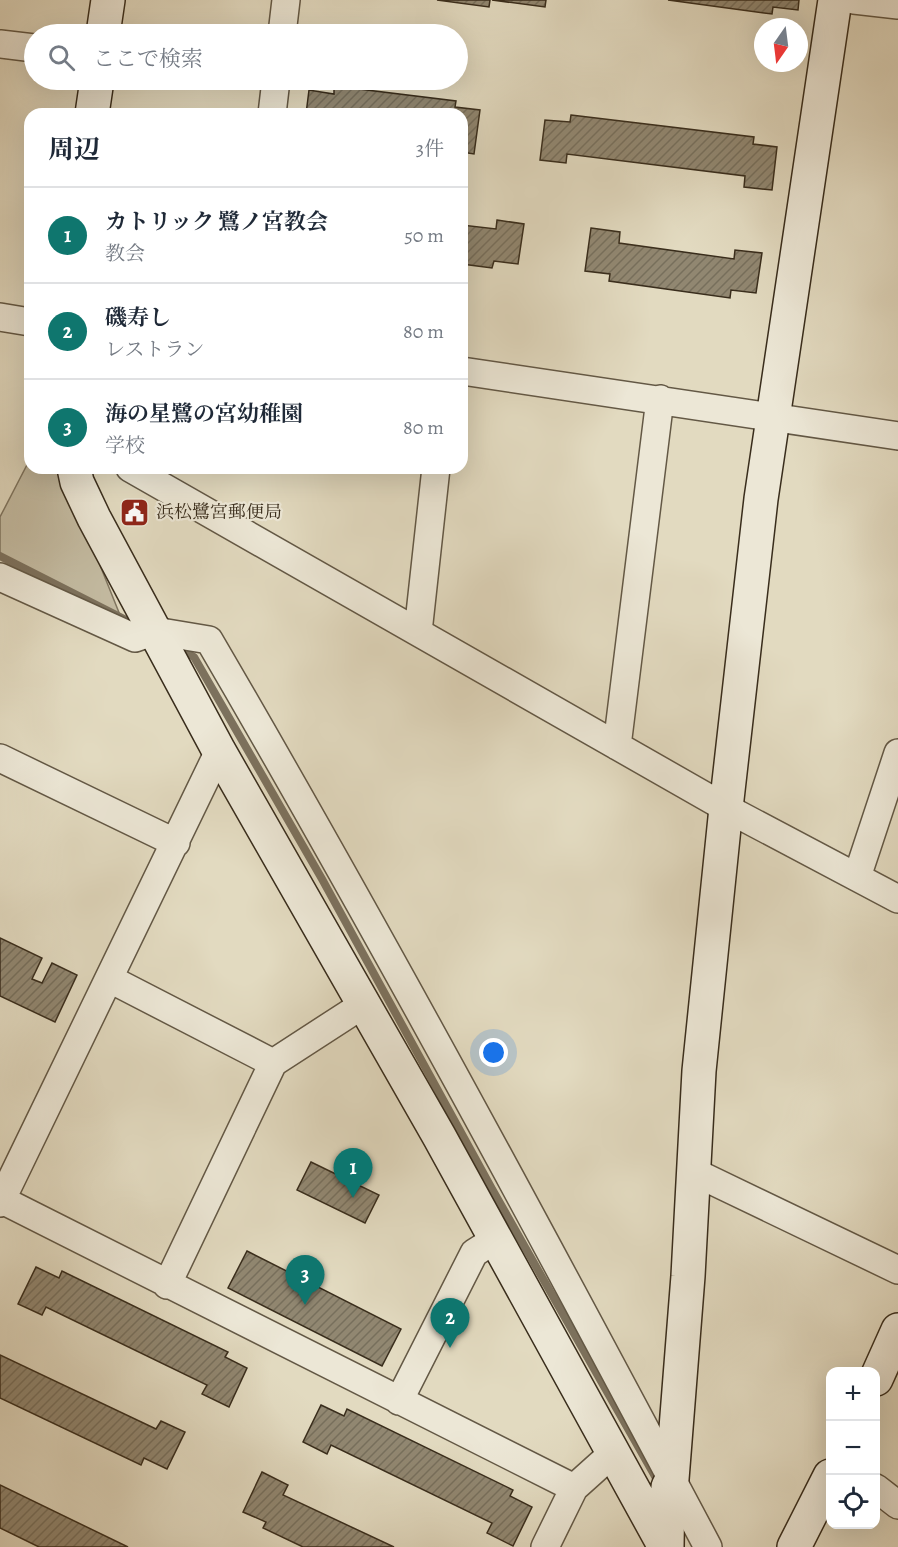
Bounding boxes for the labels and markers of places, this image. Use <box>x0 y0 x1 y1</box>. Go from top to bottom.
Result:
public building icon: 浜松鷺宮郵便局 <box>119 496 151 528</box>
place label: 浜松鷺宮郵便局 <box>156 500 282 524</box>
pin: 1 <box>334 1148 372 1198</box>
pin: 3 <box>286 1256 324 1305</box>
pin: 2 <box>430 1298 470 1348</box>

